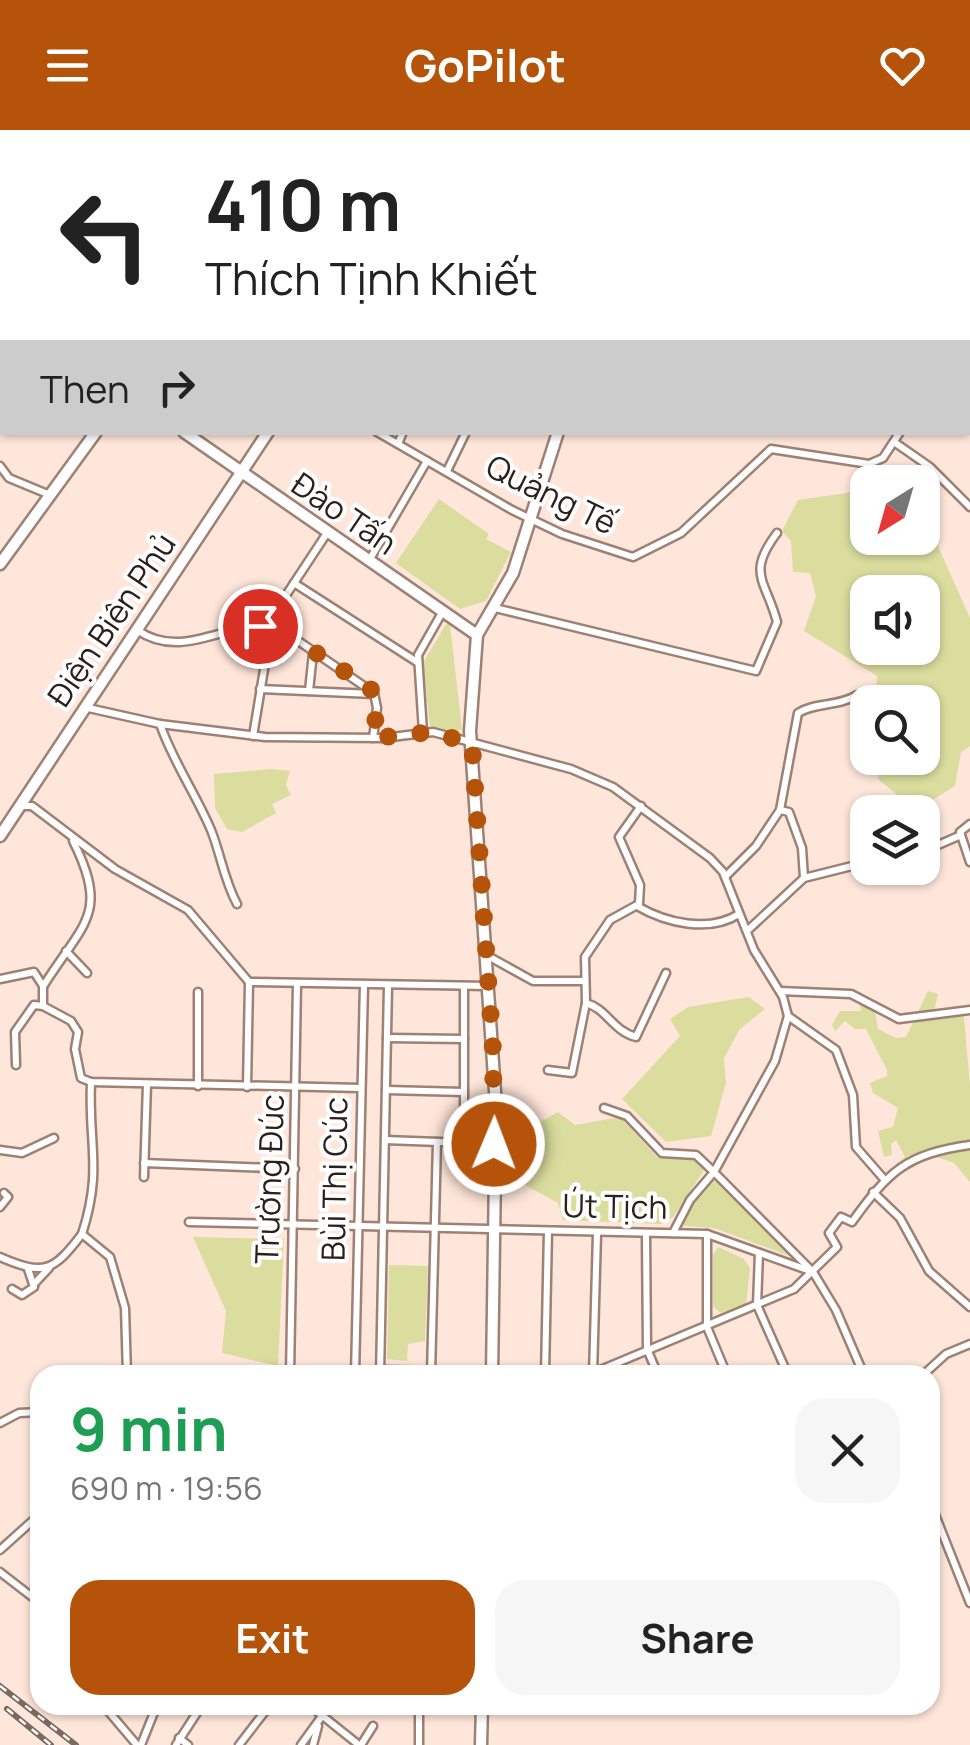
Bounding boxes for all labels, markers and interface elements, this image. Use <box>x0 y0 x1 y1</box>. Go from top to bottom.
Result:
text: GoPilot <box>404 34 566 96</box>
icon: menu <box>40 38 95 93</box>
icon: heart <box>875 38 930 93</box>
text: 410 m <box>205 156 401 252</box>
icon: left <box>40 170 170 300</box>
text: Thích Tịnh Khiết <box>205 247 538 309</box>
icon: right <box>149 360 204 415</box>
text: Then <box>40 362 129 414</box>
street label: Quảng Tế <box>479 444 624 544</box>
street label: Đào Tấn <box>283 462 406 564</box>
north arrow <box>850 465 940 555</box>
map controls <box>850 465 940 885</box>
street label: Điện Biên Phủ <box>37 524 185 715</box>
button: sound <box>850 575 940 665</box>
pin <box>218 584 303 669</box>
icon: arrive <box>233 599 288 654</box>
button: search <box>850 685 940 775</box>
button: layers <box>850 795 940 885</box>
position arrow <box>442 1092 546 1196</box>
street label: Trường Đúc <box>244 1093 294 1265</box>
street label: Bùi Thị Cúc <box>311 1097 357 1261</box>
street label: Út Tịch <box>562 1183 668 1229</box>
text: 9 min <box>70 1387 228 1469</box>
button: close <box>795 1398 900 1503</box>
text: 690 m · 19:56 <box>70 1466 263 1510</box>
button: Exit <box>70 1580 475 1695</box>
button: Share <box>495 1580 900 1695</box>

